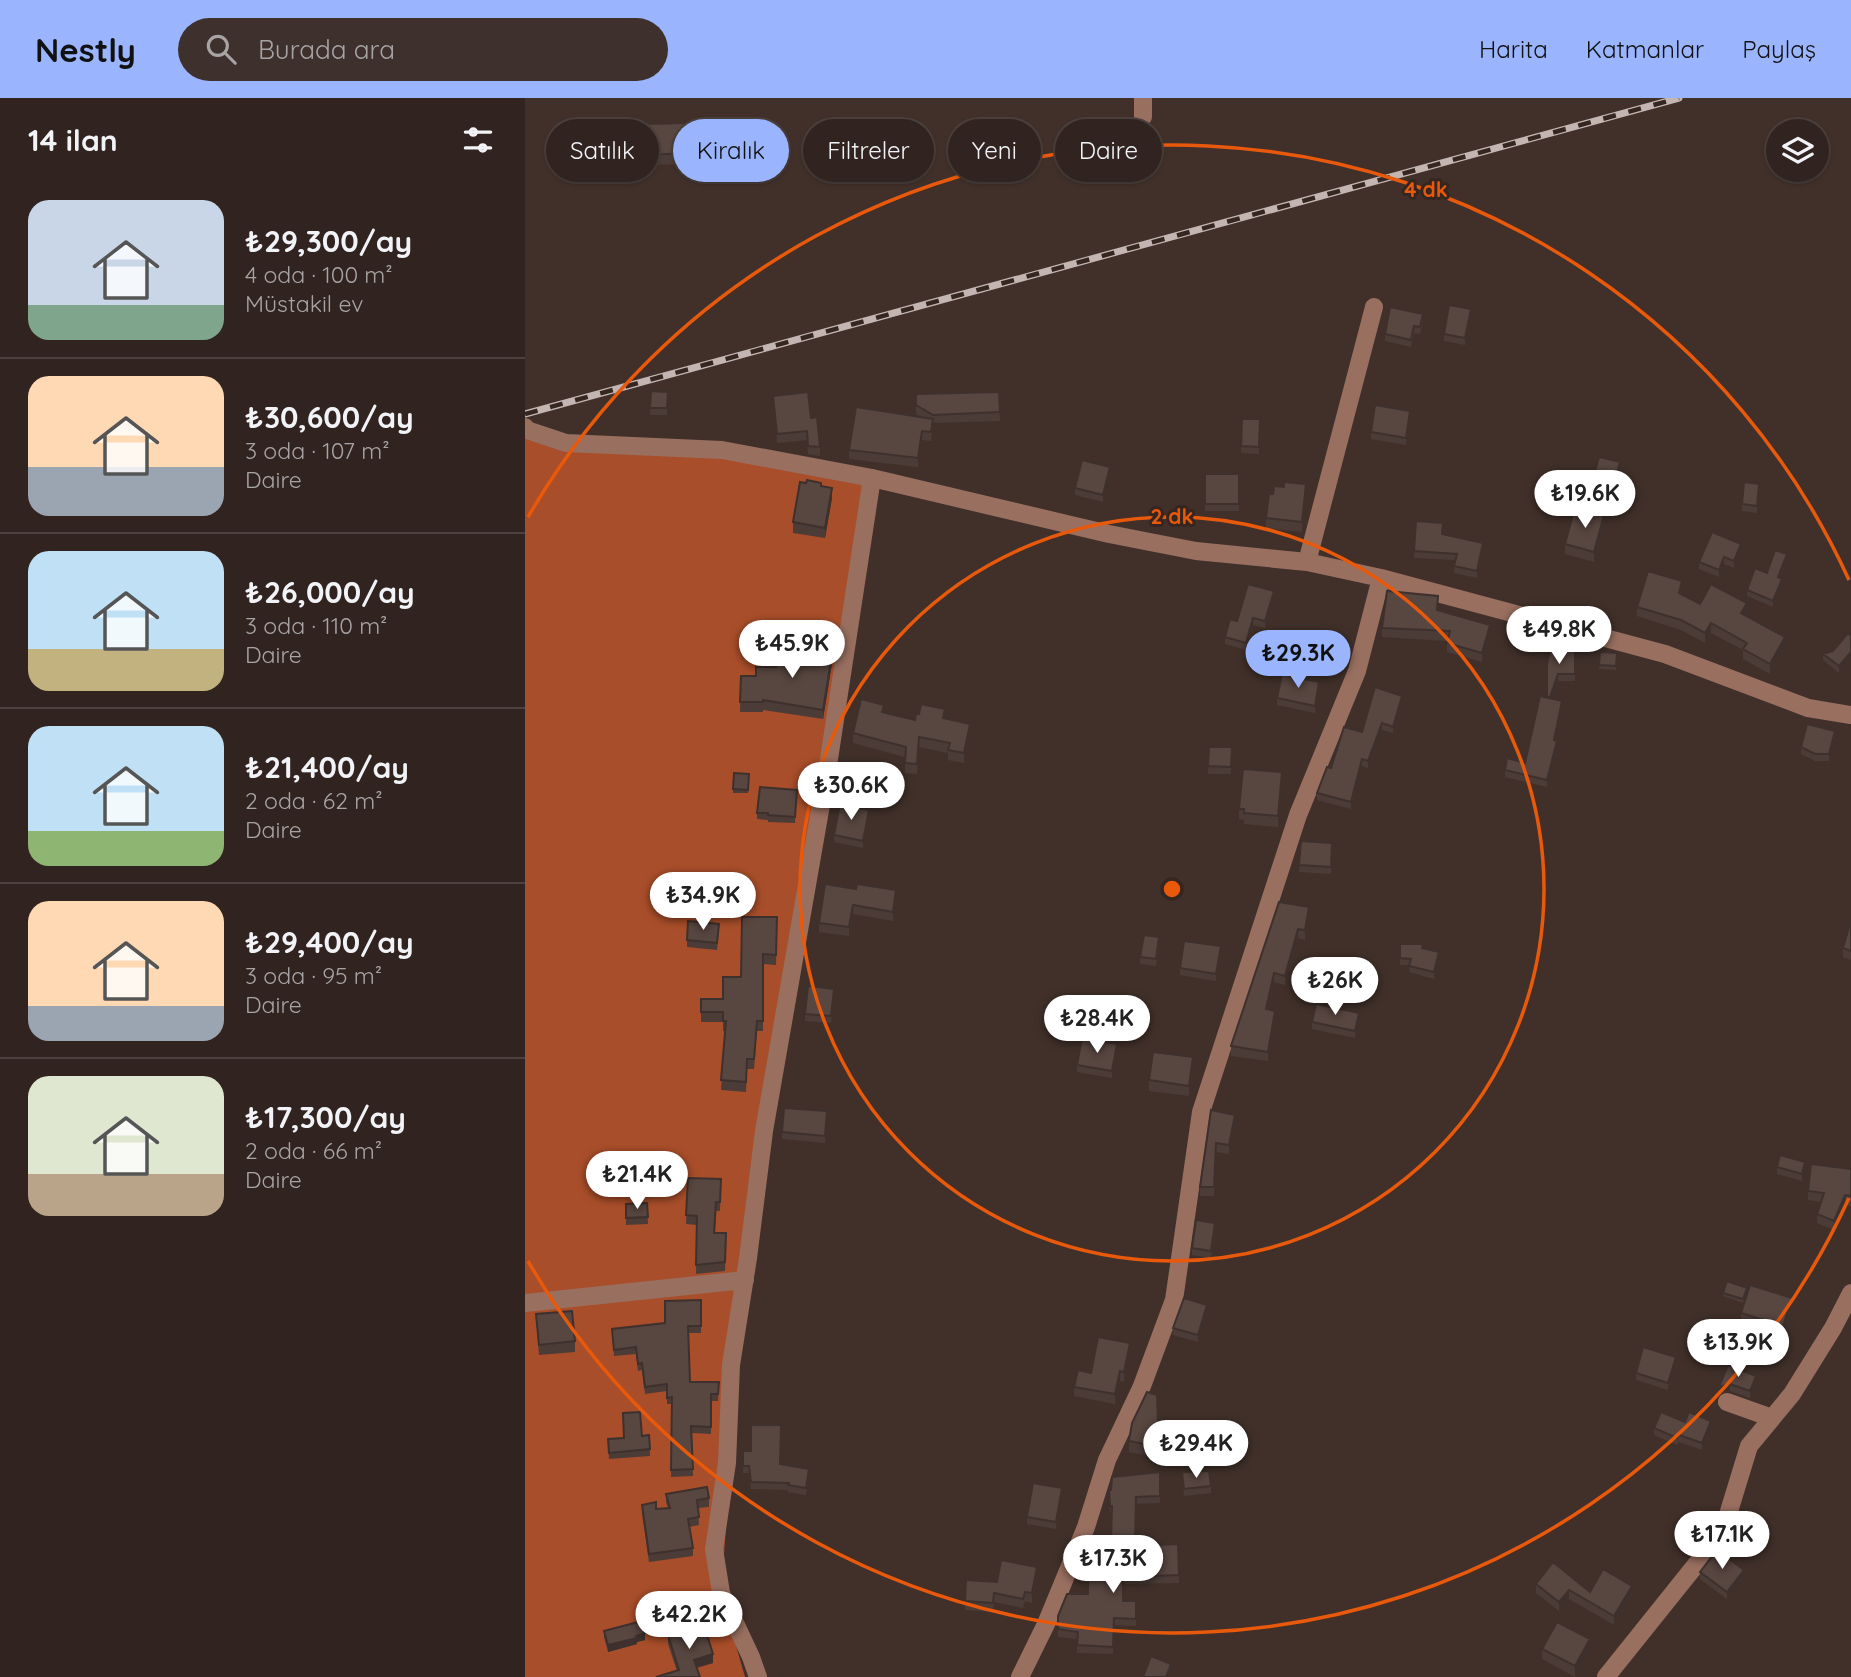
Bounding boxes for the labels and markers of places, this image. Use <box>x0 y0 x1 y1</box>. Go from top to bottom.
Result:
pin: ₺19.6K <box>1528 470 1642 530</box>
pin: ₺49.8K <box>1502 606 1616 666</box>
pin: ₺45.9K <box>735 620 849 680</box>
pin: ₺29.3K <box>1241 630 1355 690</box>
pin: ₺30.6K <box>794 762 908 822</box>
pin: ₺34.9K <box>646 872 760 932</box>
centre of rings <box>1160 877 1184 901</box>
pin: ₺26K <box>1294 958 1376 1017</box>
pin: ₺28.4K <box>1040 996 1154 1055</box>
pin: ₺21.4K <box>580 1152 694 1211</box>
pin: ₺13.9K <box>1681 1320 1795 1379</box>
pin: ₺29.4K <box>1139 1420 1253 1480</box>
pin: ₺17.1K <box>1665 1512 1779 1571</box>
pin: ₺17.3K <box>1056 1536 1170 1595</box>
pin: ₺42.2K <box>632 1592 746 1651</box>

